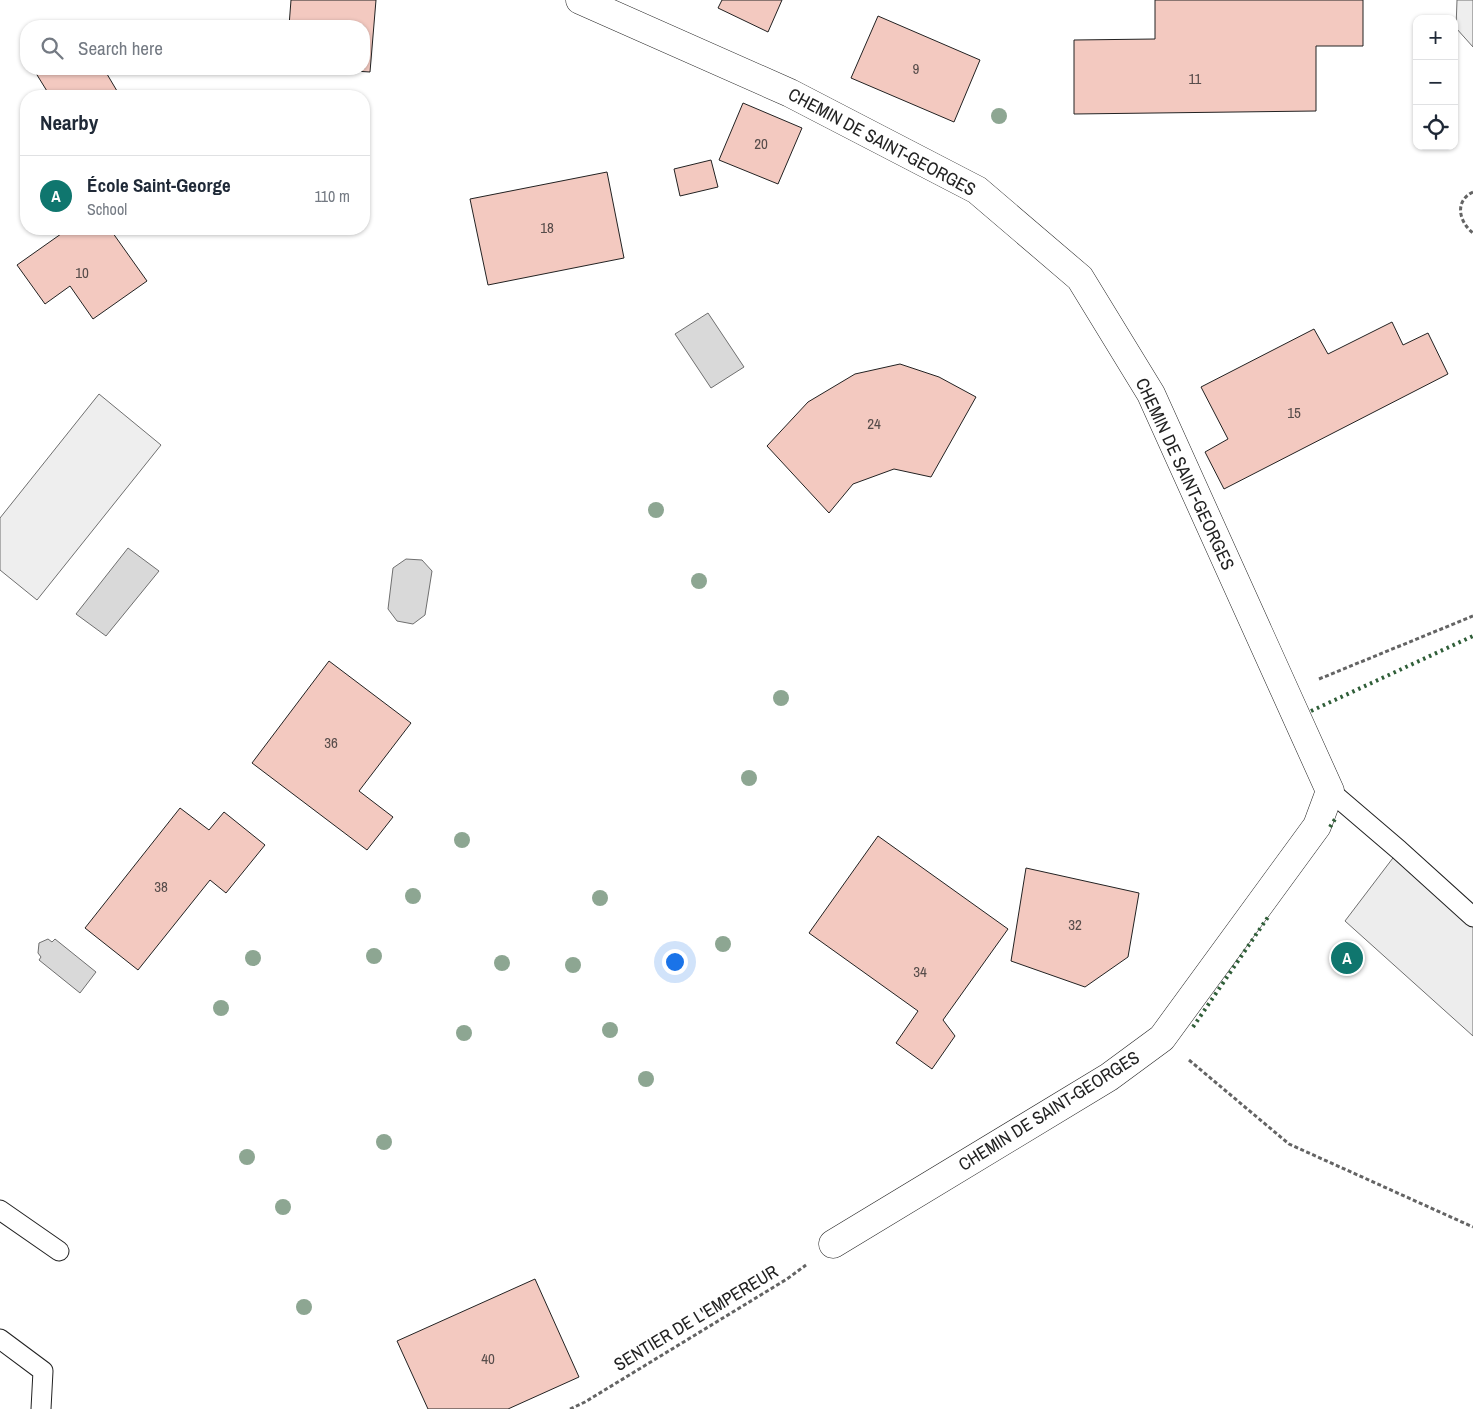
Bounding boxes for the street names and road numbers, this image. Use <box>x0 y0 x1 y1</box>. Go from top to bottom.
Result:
street label: CHEMIN DE SAINT-GEORGES <box>784 81 981 202</box>
street label: CHEMIN DE SAINT-GEORGES <box>1130 374 1241 574</box>
street label: CHEMIN DE SAINT-GEORGES <box>953 1044 1144 1177</box>
street label: SENTIER DE L'EMPEREUR <box>609 1258 783 1377</box>

